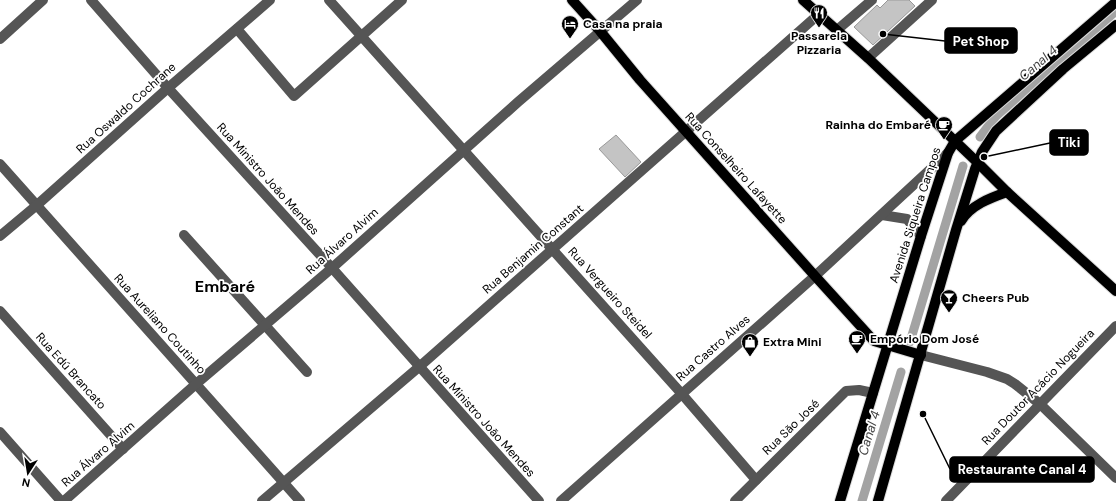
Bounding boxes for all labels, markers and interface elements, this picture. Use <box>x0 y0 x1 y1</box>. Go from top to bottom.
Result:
restaurant icon: Passarela Pizzaria <box>809 3 829 28</box>
hotel icon: Casa na praia <box>560 14 580 39</box>
place label: Casa na praia <box>583 16 663 32</box>
place label: Passarela Pizzaria <box>791 28 847 58</box>
callout: Pet Shop <box>945 28 1017 53</box>
text: Pet Shop <box>953 33 1009 50</box>
water label: Canal 4 <box>1015 42 1061 84</box>
street label: Rua Oswaldo Cochrane <box>73 59 179 157</box>
street label: Rua Conselheiro Lafayette <box>682 109 791 227</box>
cafe icon: Rainha do Embaré <box>934 115 954 140</box>
place label: Rainha do Embaré <box>825 117 931 133</box>
street label: Rua Ministro João Mendes <box>213 120 323 238</box>
callout: Tiki <box>1050 130 1088 155</box>
text: Tiki <box>1058 134 1080 151</box>
street label: Avenida Siqueira Campos <box>885 145 945 285</box>
street label: Rua Benjamin Constant <box>479 200 587 297</box>
street label: Rua Álvaro Alvim <box>302 204 382 278</box>
street label: Rua Vergueiro Steidel <box>565 244 655 342</box>
street label: Rua Aureliano Coutinho <box>111 270 209 378</box>
district label: Embaré <box>195 276 255 297</box>
bar icon: Cheers Pub <box>939 288 959 313</box>
place label: Cheers Pub <box>962 290 1030 306</box>
street label: Rua Castro Alves <box>673 311 753 385</box>
street label: Rua Doutor Acácio Nogueira <box>978 325 1098 449</box>
street label: Rua Edú Brancato <box>32 329 110 413</box>
cafe icon: Empório Dom José <box>847 329 867 354</box>
place label: Empório Dom José <box>870 331 979 347</box>
shop icon: Extra Mini <box>740 332 760 357</box>
place label: Extra Mini <box>763 334 821 350</box>
street label: Rua Ministro João Mendes <box>429 362 539 480</box>
street label: Rua São José <box>759 396 823 458</box>
water label: Canal 4 <box>854 409 884 457</box>
street label: Rua Álvaro Alvim <box>58 418 138 490</box>
north arrow <box>8 453 48 493</box>
callout: Restaurante Canal 4 <box>950 457 1094 482</box>
text: Restaurante Canal 4 <box>958 461 1086 478</box>
text: N <box>21 475 31 490</box>

